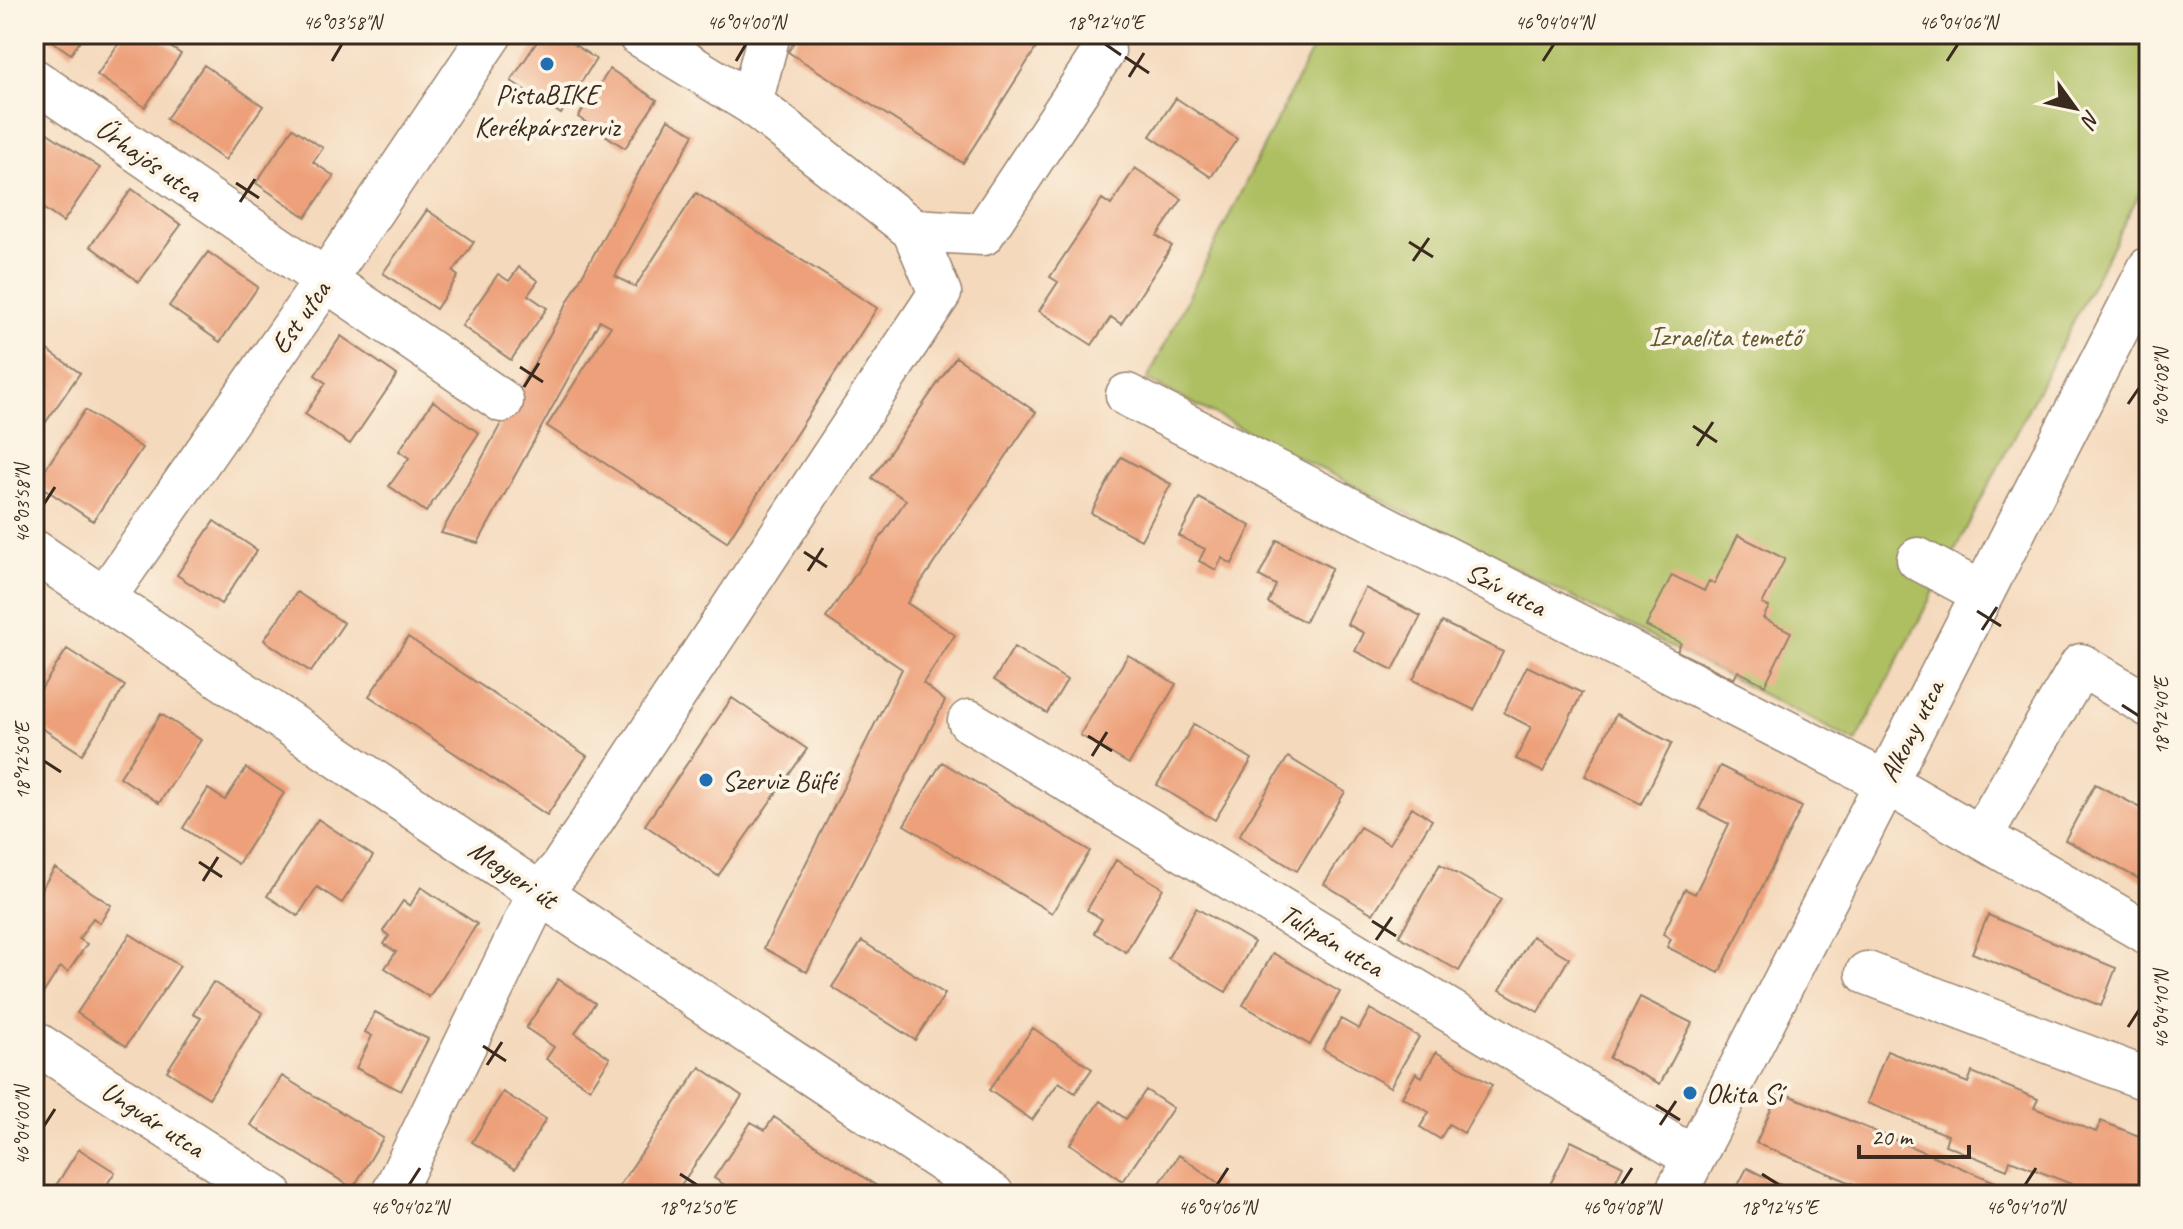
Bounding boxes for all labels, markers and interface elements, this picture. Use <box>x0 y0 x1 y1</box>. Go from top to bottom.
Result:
text: 46°03'58"N <box>303 10 384 35</box>
text: 46°04'00"N <box>707 10 788 35</box>
text: 18°12'40"E <box>1066 10 1146 35</box>
text: 46°04'04"N <box>1515 10 1596 35</box>
text: 46°04'06"N <box>1919 10 2000 35</box>
marker: PistaBIKE Kerékpárszerviz <box>538 55 556 73</box>
north arrow <box>2035 68 2115 148</box>
place label: PistaBIKE Kerékpárszerviz <box>474 77 622 144</box>
text: N <box>2074 105 2106 135</box>
street label: Űrhajós utca <box>89 111 210 210</box>
street label: Est utca <box>262 272 339 360</box>
park label: Izraelita temető <box>1649 319 1805 354</box>
text: 46°04'08"N <box>2149 346 2174 427</box>
text: 46°03'58"N <box>10 462 35 543</box>
street label: Szív utca <box>1460 554 1554 625</box>
street label: Alkony utca <box>1871 672 1953 788</box>
text: 18°12'40"E <box>2149 675 2174 755</box>
text: 18°12'50"E <box>10 720 35 800</box>
place label: Szerviz Büfé <box>722 763 840 798</box>
marker: Szerviz Büfé <box>697 771 715 789</box>
street label: Megyeri út <box>462 832 566 918</box>
street label: Tulipán utca <box>1274 896 1392 985</box>
text: 46°04'10"N <box>2149 968 2174 1049</box>
street label: Ungvár utca <box>95 1073 213 1166</box>
place label: Okita Sí <box>1706 1076 1788 1111</box>
text: 46°04'00"N <box>10 1084 35 1165</box>
marker: Okita Sí <box>1681 1084 1699 1102</box>
scale bar <box>1859 1109 1969 1159</box>
text: 20 m <box>1871 1122 1914 1152</box>
text: 46°04'02"N <box>370 1195 451 1220</box>
text: 18°12'50"E <box>658 1195 738 1220</box>
text: 46°04'06"N <box>1178 1195 1259 1220</box>
text: 46°04'08"N <box>1582 1195 1663 1220</box>
text: 18°12'45"E <box>1740 1195 1820 1220</box>
text: 46°04'10"N <box>1986 1195 2067 1220</box>

